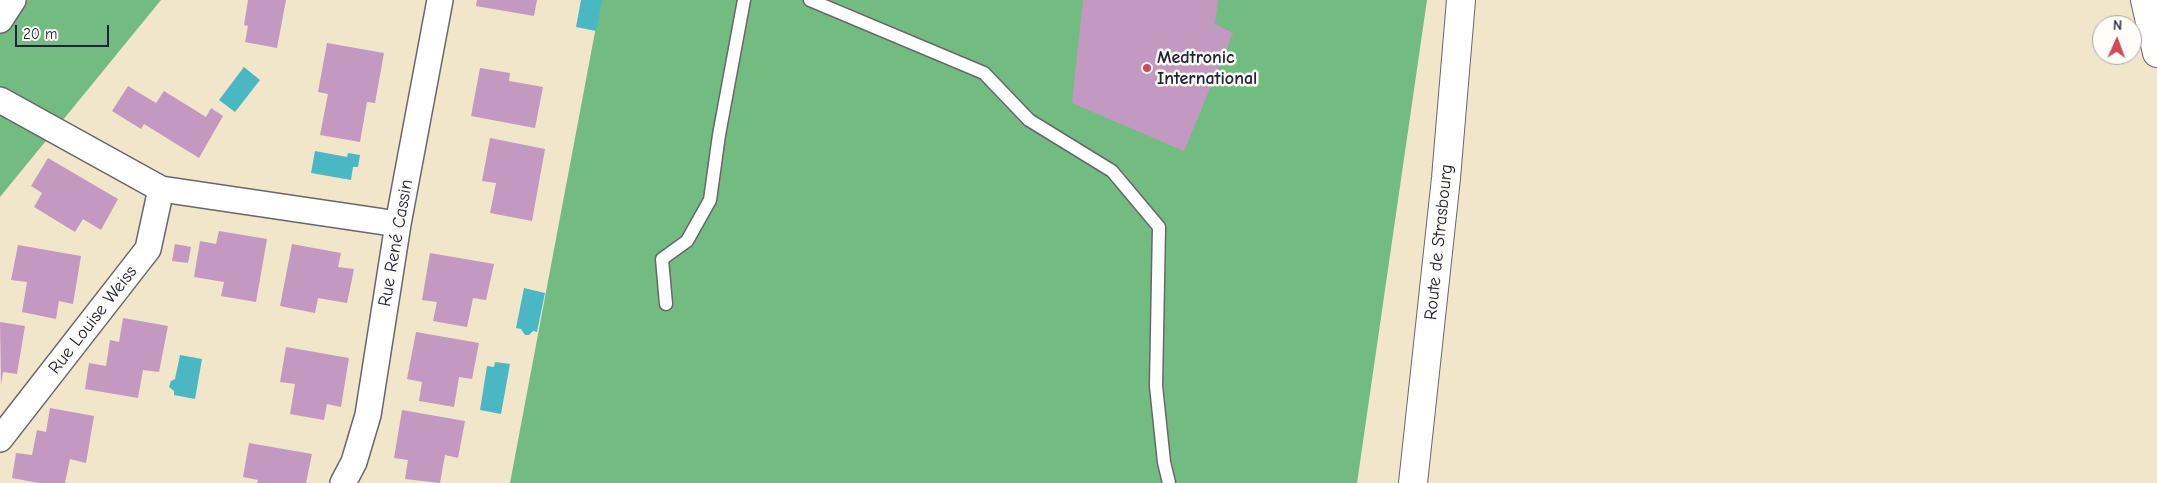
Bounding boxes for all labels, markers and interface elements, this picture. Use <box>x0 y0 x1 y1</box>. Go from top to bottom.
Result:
scale bar <box>18 15 111 47</box>
north arrow <box>2092 15 2142 65</box>
text: N <box>2113 17 2122 34</box>
text: 20 m <box>23 25 57 43</box>
place label: Medtronic International <box>1157 47 1257 90</box>
marker: Medtronic International <box>1141 62 1153 74</box>
street label: Route de Strasbourg <box>1420 163 1458 321</box>
street label: Rue René Cassin <box>374 178 418 308</box>
street label: Rue Louise Weiss <box>44 262 142 378</box>

